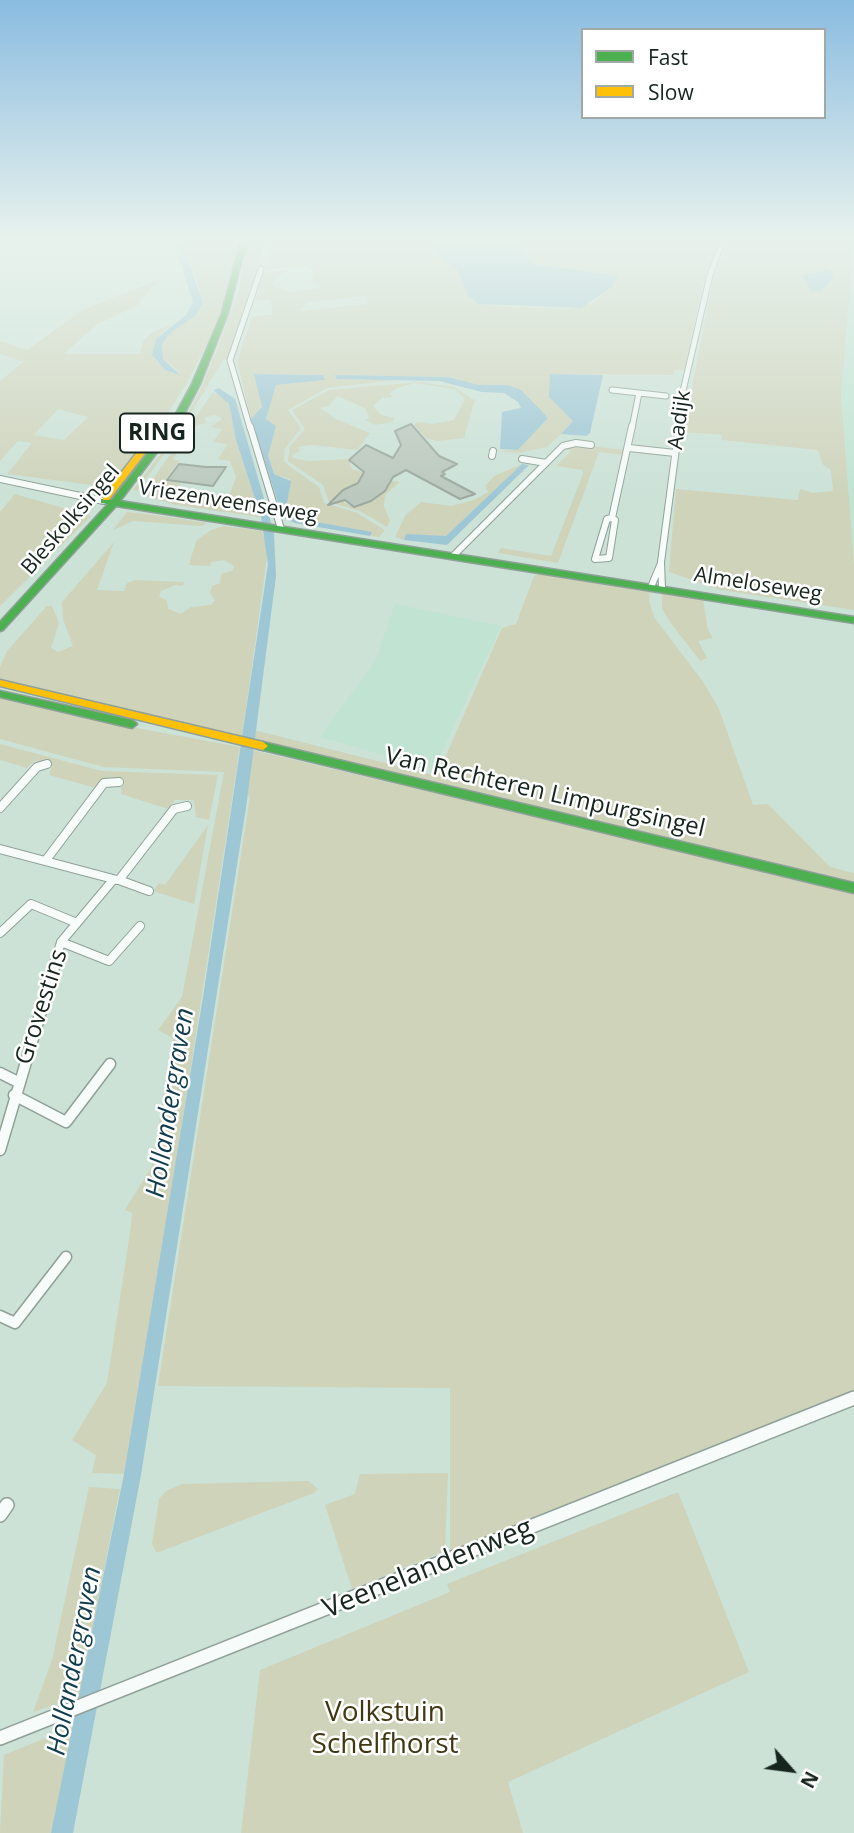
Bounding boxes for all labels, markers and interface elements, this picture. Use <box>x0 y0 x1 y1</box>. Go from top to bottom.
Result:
legend <box>581 28 826 119</box>
text: Fast <box>648 43 688 71</box>
text: Slow <box>648 78 694 106</box>
street label: Aadijk <box>663 389 697 451</box>
road number: RING <box>120 414 194 452</box>
street label: Bleskolksingel <box>16 460 126 580</box>
street label: Vriezenveenseweg <box>137 475 319 529</box>
street label: Almeloseweg <box>692 562 824 608</box>
street label: Van Rechteren Limpurgsingel <box>382 742 708 844</box>
street label: Grovestins <box>10 946 74 1068</box>
water label: Hollandergraven <box>141 1006 201 1200</box>
street label: Veenelandenweg <box>318 1512 538 1626</box>
water label: Hollandergraven <box>41 1564 109 1758</box>
park label: Volkstuin Schelfhorst <box>312 1696 458 1762</box>
north arrow <box>756 1735 826 1805</box>
text: N <box>794 1767 825 1793</box>

